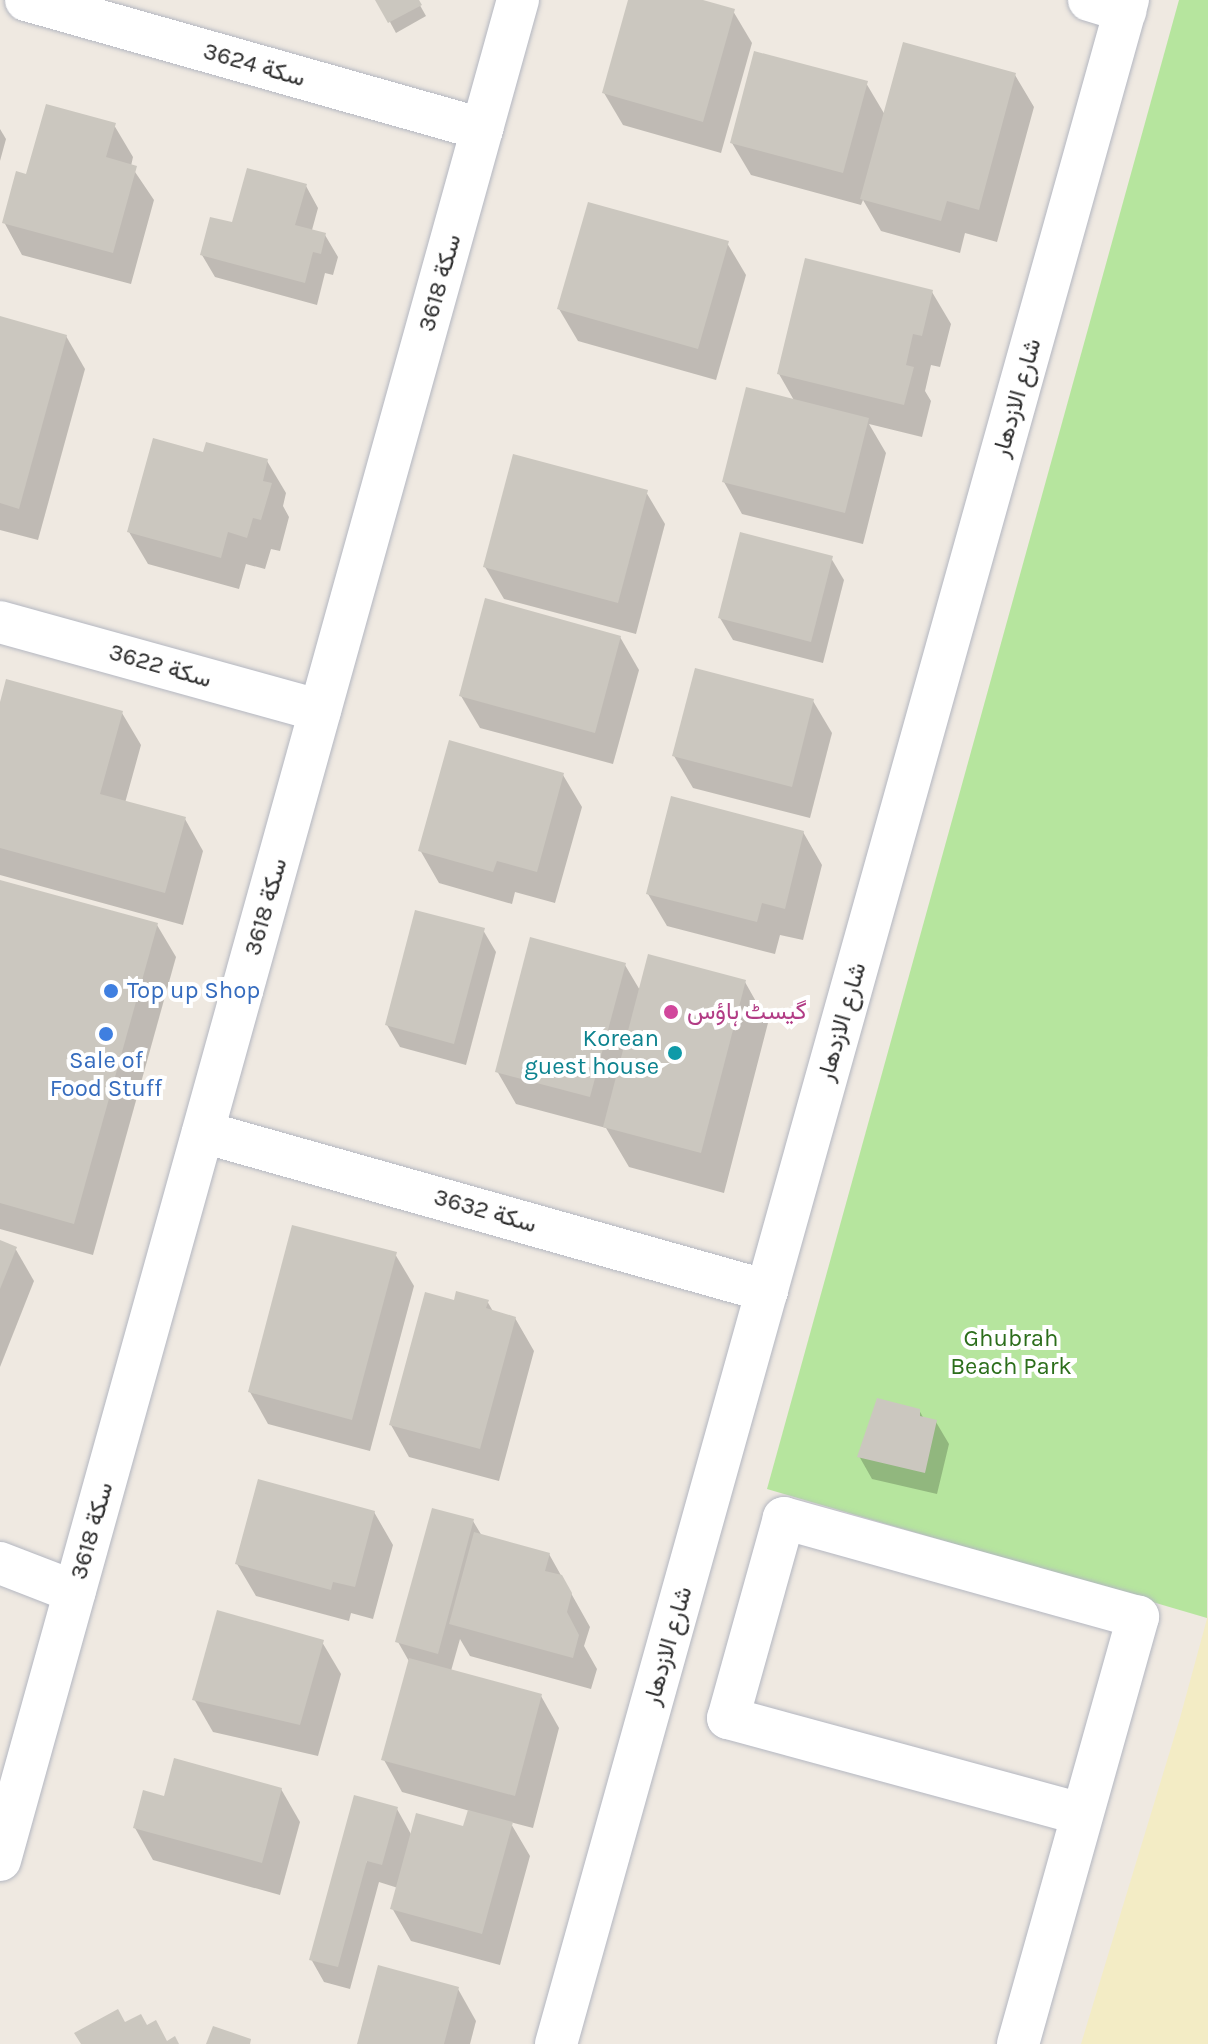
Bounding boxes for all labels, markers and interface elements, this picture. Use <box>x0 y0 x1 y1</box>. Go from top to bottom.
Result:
street label: سكة 3624 <box>200 37 308 93</box>
street label: سكة 3618 <box>412 231 468 335</box>
street label: شارع الازدهار <box>986 335 1048 461</box>
street label: سكة 3622 <box>106 638 214 694</box>
street label: سكة 3618 <box>238 855 294 959</box>
street label: شارع الازدهار <box>811 959 873 1085</box>
place label: Top up Shop <box>127 977 260 1005</box>
marker: Top up Shop <box>102 982 120 1000</box>
place label: گیسٹ ہاؤس <box>687 998 807 1026</box>
marker: گیسٹ ہاؤس <box>662 1003 680 1021</box>
marker: Sale of Food Stuff <box>97 1025 115 1043</box>
place label: Korean guest house <box>524 1025 659 1081</box>
marker: Korean guest house <box>666 1044 684 1062</box>
place label: Sale of Food Stuff <box>50 1047 162 1103</box>
street label: سكة 3632 <box>430 1183 540 1239</box>
park label: Ghubrah Beach Park <box>950 1325 1072 1381</box>
street label: سكة 3618 <box>64 1479 120 1583</box>
street label: شارع الازدهار <box>637 1583 699 1709</box>

